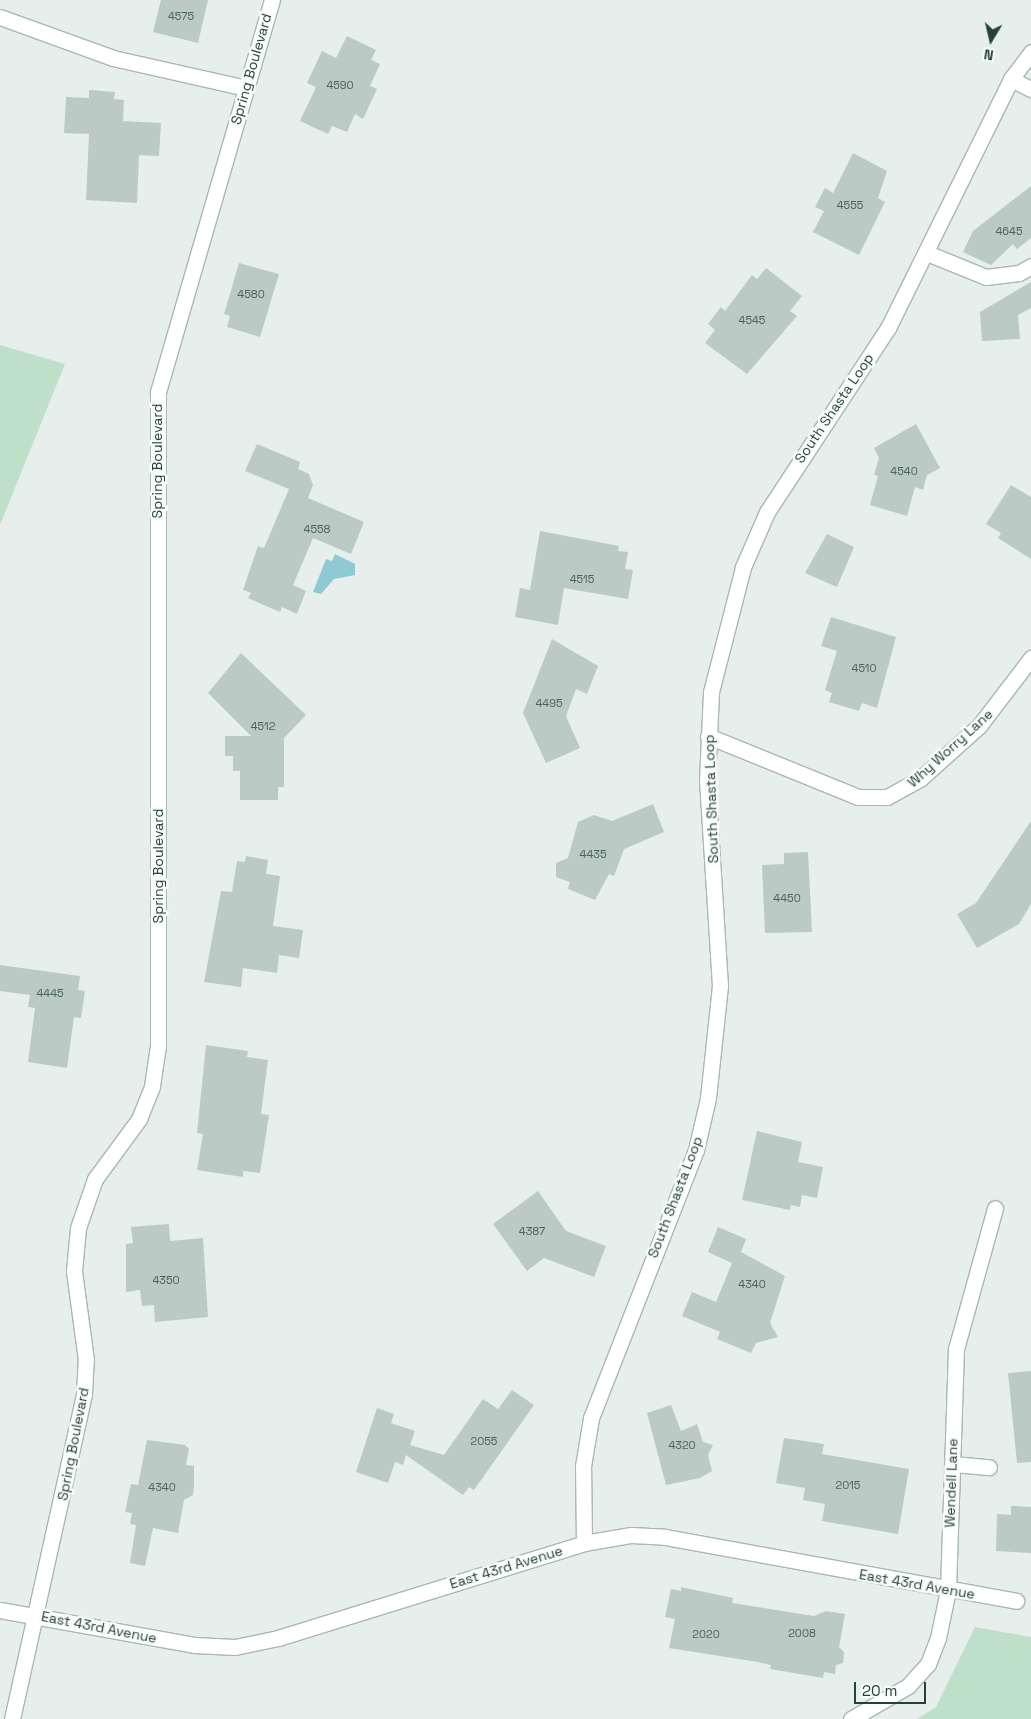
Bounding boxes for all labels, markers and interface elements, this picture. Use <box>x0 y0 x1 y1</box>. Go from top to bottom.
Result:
house number: 4575 <box>168 9 194 23</box>
street label: Spring Boulevard <box>227 12 275 126</box>
north arrow <box>966 15 1016 65</box>
text: N <box>983 45 995 64</box>
house number: 4590 <box>326 78 354 92</box>
house number: 4555 <box>837 198 863 212</box>
house number: 4645 <box>995 224 1023 238</box>
house number: 4580 <box>237 287 265 301</box>
house number: 4545 <box>739 313 765 327</box>
street label: South Shasta Loop <box>791 350 877 466</box>
street label: Spring Boulevard <box>149 404 165 518</box>
house number: 4540 <box>890 464 918 478</box>
house number: 4558 <box>304 522 330 536</box>
house number: 4515 <box>570 572 594 586</box>
house number: 4510 <box>852 661 876 675</box>
house number: 4495 <box>535 696 563 710</box>
street label: Why Worry Lane <box>904 705 996 791</box>
house number: 4512 <box>251 719 275 733</box>
street label: South Shasta Loop <box>700 734 722 864</box>
street label: Spring Boulevard <box>150 809 166 923</box>
house number: 4435 <box>580 847 606 861</box>
house number: 4450 <box>773 891 801 905</box>
house number: 4445 <box>36 986 64 1000</box>
street label: South Shasta Loop <box>644 1134 706 1260</box>
house number: 4387 <box>519 1224 545 1238</box>
house number: 4350 <box>152 1273 180 1287</box>
house number: 4340 <box>738 1277 766 1291</box>
street label: Spring Boulevard <box>54 1386 92 1502</box>
house number: 2055 <box>471 1434 497 1448</box>
house number: 4320 <box>668 1438 696 1452</box>
street label: Wendell Lane <box>941 1438 961 1528</box>
house number: 2015 <box>836 1478 860 1492</box>
house number: 4340 <box>148 1480 176 1494</box>
street label: East 43rd Avenue <box>447 1542 565 1592</box>
street label: East 43rd Avenue <box>858 1566 976 1602</box>
street label: East 43rd Avenue <box>40 1608 158 1646</box>
house number: 2008 <box>788 1626 816 1640</box>
house number: 2020 <box>692 1627 720 1641</box>
scale bar <box>856 1672 928 1704</box>
text: 20 m <box>862 1681 897 1700</box>

